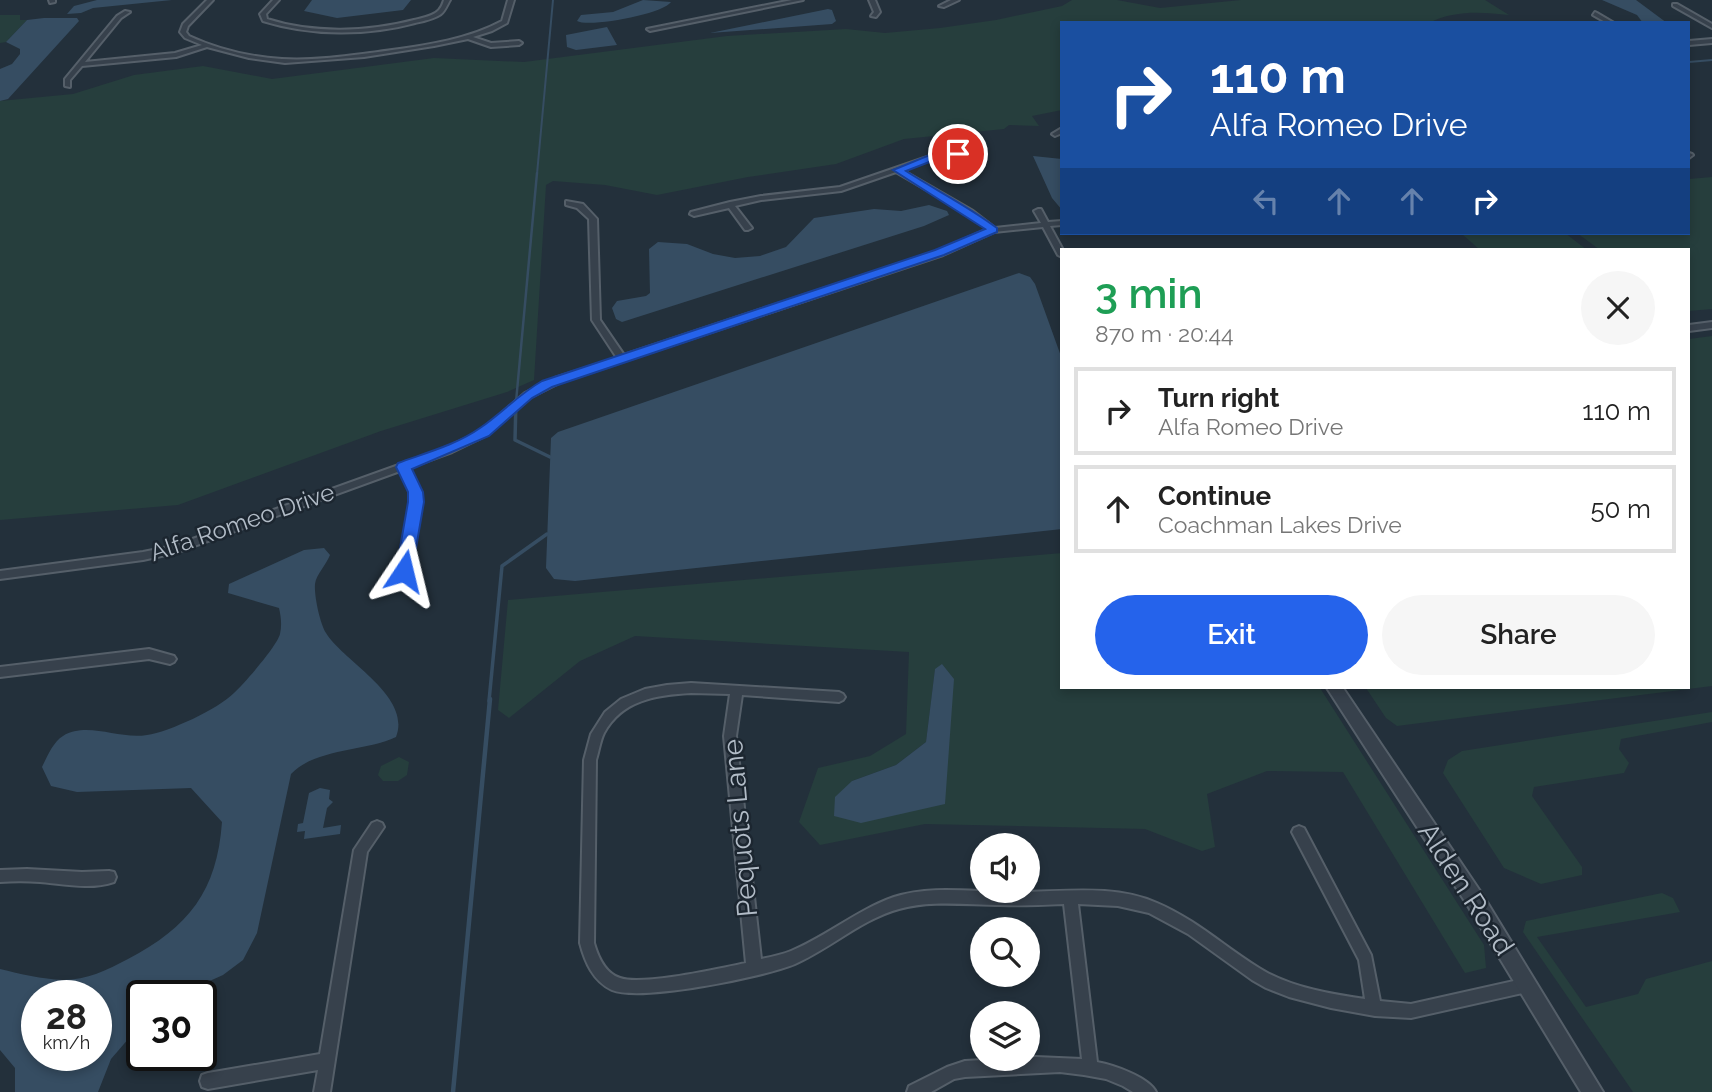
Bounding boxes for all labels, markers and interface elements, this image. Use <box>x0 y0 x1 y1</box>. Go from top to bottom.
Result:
text: 110 m <box>1210 47 1346 104</box>
icon: right <box>1095 49 1186 140</box>
text: Alfa Romeo Drive <box>1210 106 1468 143</box>
pin <box>928 124 988 184</box>
icon: arrive <box>939 135 977 173</box>
icon: left <box>1247 182 1285 220</box>
icon: ahead <box>1320 182 1358 220</box>
icon: ahead <box>1393 182 1431 220</box>
icon: right <box>1466 182 1504 220</box>
text: 3 min <box>1095 269 1203 318</box>
button: close <box>1581 271 1655 345</box>
text: 870 m · 20:44 <box>1095 320 1234 347</box>
text: Turn right <box>1158 383 1279 413</box>
icon: right <box>1099 392 1137 430</box>
text: 110 m <box>1582 396 1651 426</box>
text: Alfa Romeo Drive <box>1158 413 1343 440</box>
street label: Alfa Romeo Drive <box>146 477 338 567</box>
text: Continue <box>1158 481 1271 511</box>
icon: ahead <box>1099 490 1137 528</box>
text: 50 m <box>1590 494 1651 524</box>
text: Coachman Lakes Drive <box>1158 511 1402 538</box>
position arrow <box>367 534 441 608</box>
button: Exit <box>1095 595 1368 675</box>
button: Share <box>1382 595 1655 675</box>
street label: Pequots Lane <box>716 738 764 918</box>
street label: Alden Road <box>1411 817 1521 961</box>
map controls <box>970 833 1040 1071</box>
button: sound <box>970 833 1040 903</box>
button: search <box>970 917 1040 987</box>
speed limit sign: 30 <box>126 980 217 1071</box>
text: 28 <box>46 996 87 1037</box>
button: layers <box>970 1001 1040 1071</box>
text: km/h <box>43 1032 90 1053</box>

